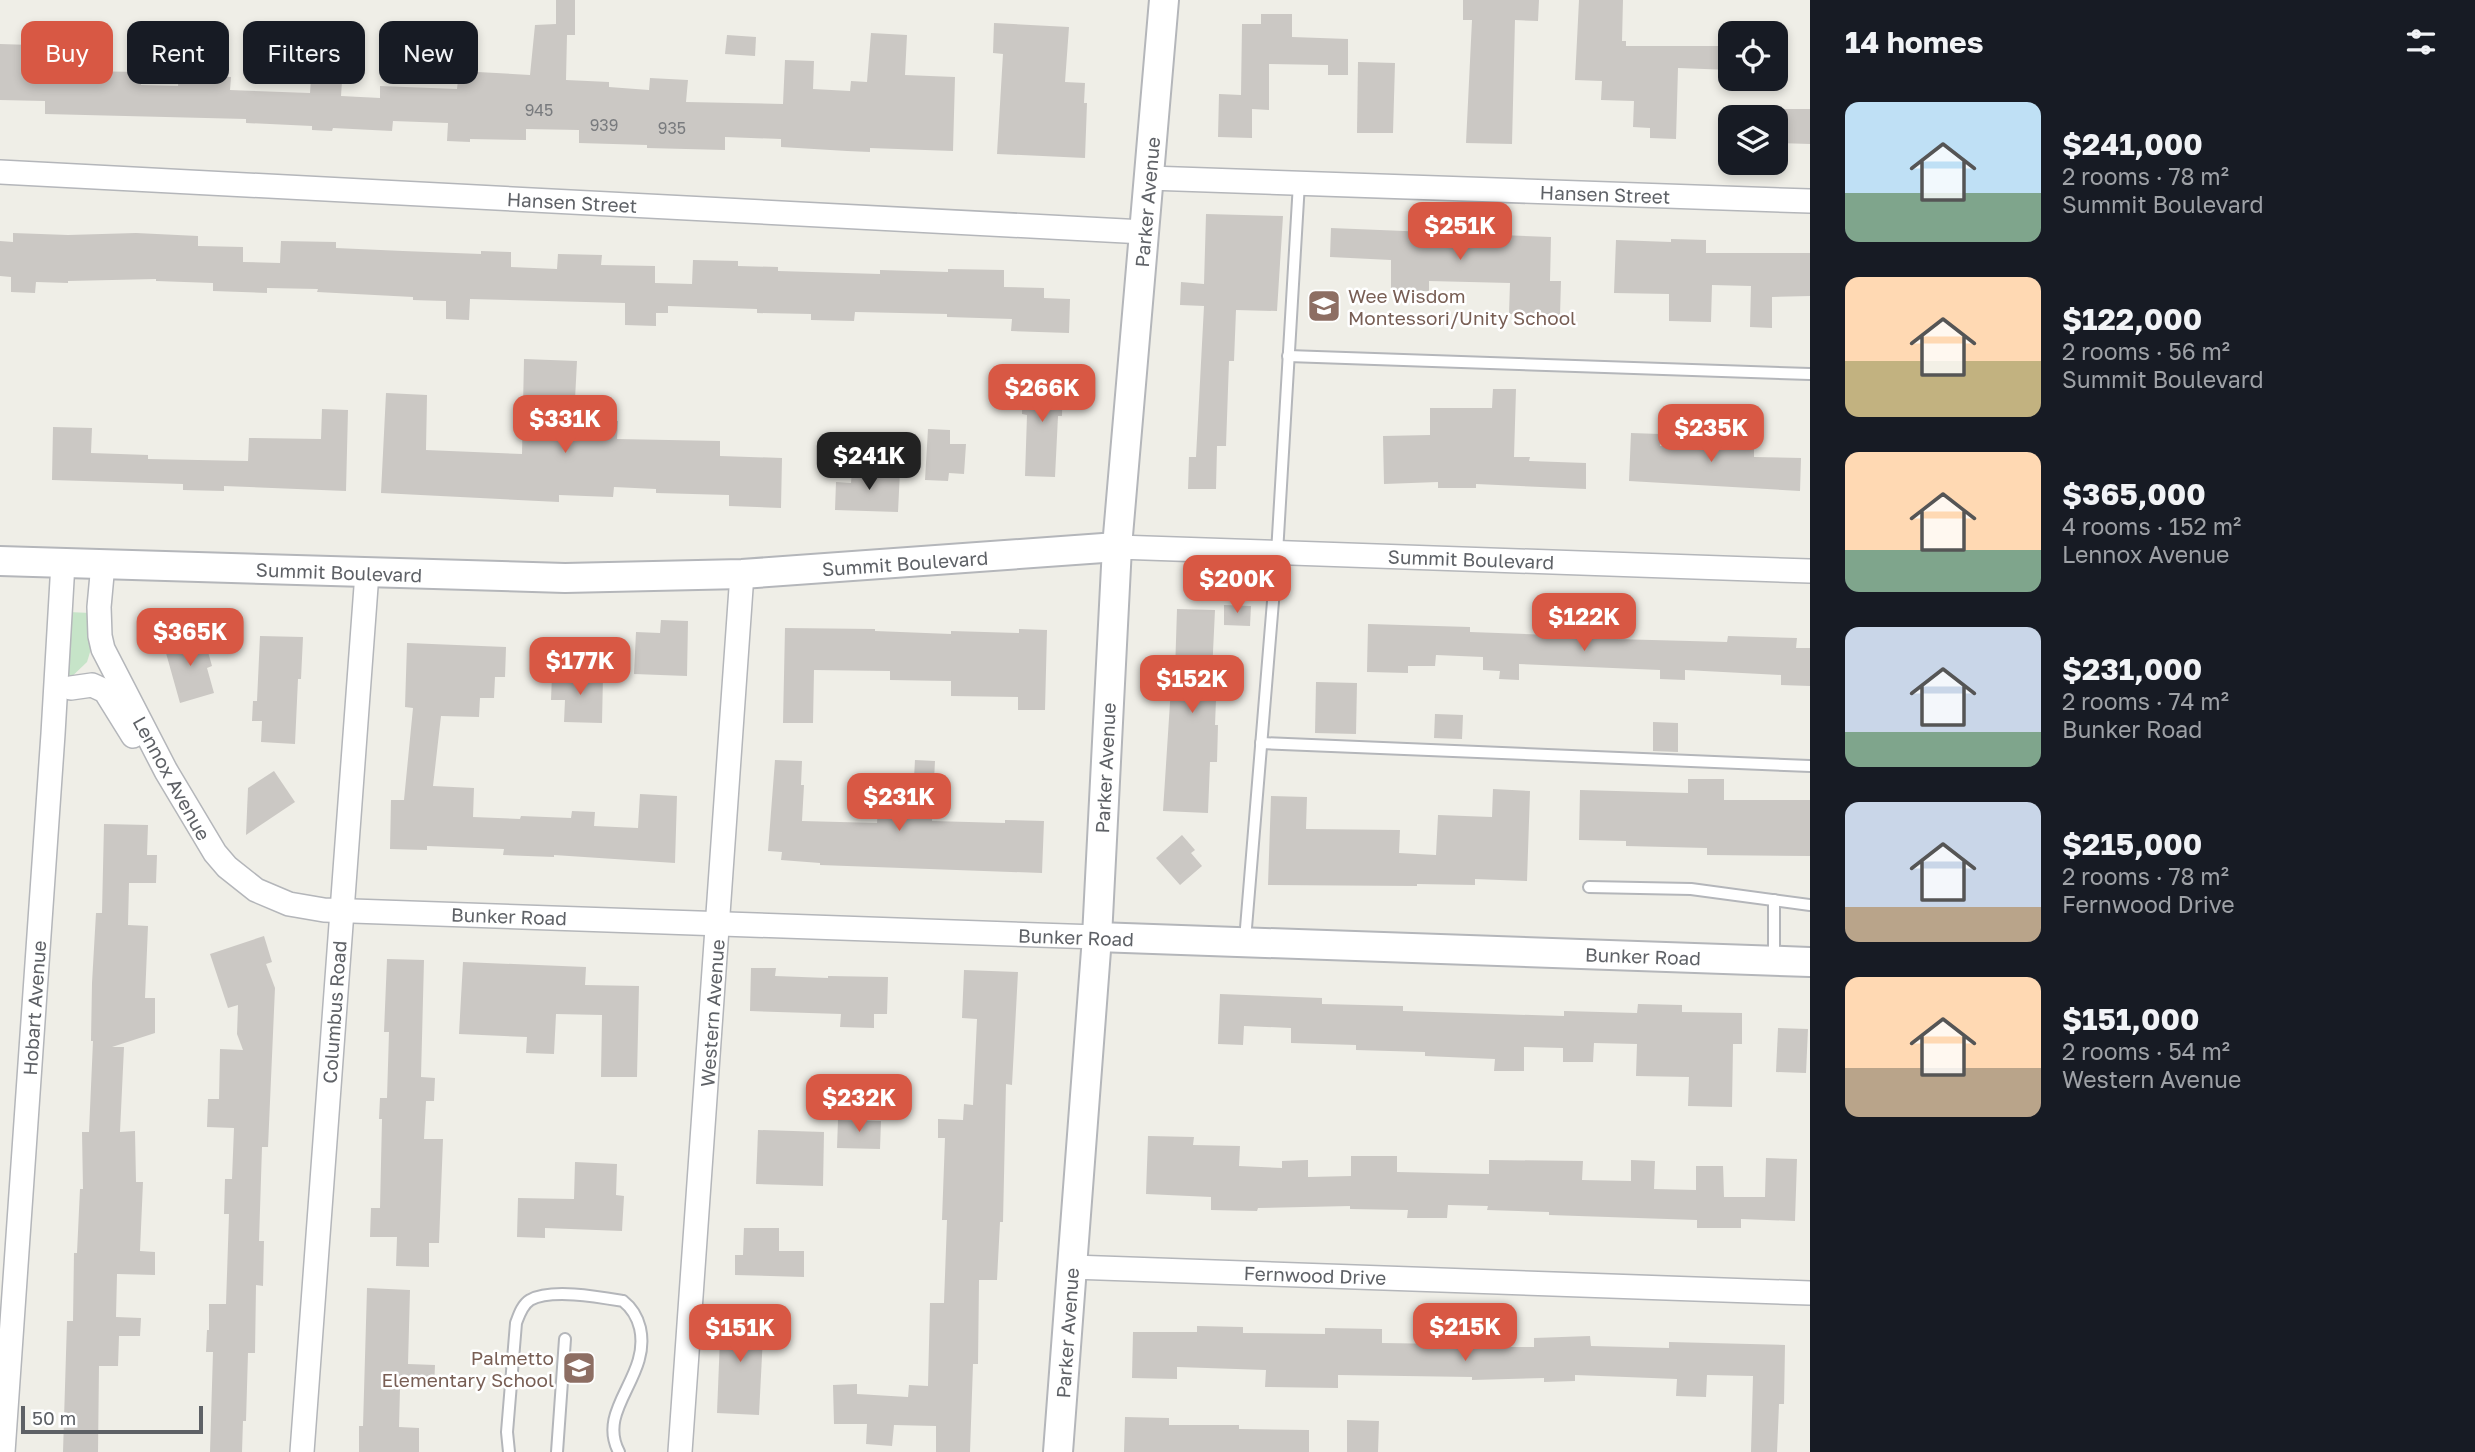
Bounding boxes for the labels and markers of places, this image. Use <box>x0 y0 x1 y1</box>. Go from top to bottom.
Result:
pin: $251K <box>1411 202 1509 262</box>
place label: Wee Wisdom Montessori/Unity School <box>1348 284 1576 329</box>
school or university icon: Wee Wisdom Montessori/Unity School <box>1305 287 1343 325</box>
pin: $266K <box>993 364 1091 424</box>
pin: $331K <box>516 396 614 455</box>
pin: $235K <box>1662 405 1760 464</box>
pin: $241K <box>820 433 918 492</box>
pin: $200K <box>1188 556 1286 615</box>
pin: $122K <box>1535 594 1633 653</box>
pin: $365K <box>141 608 239 668</box>
pin: $177K <box>531 638 629 697</box>
pin: $152K <box>1143 656 1241 715</box>
pin: $231K <box>850 774 948 833</box>
pin: $232K <box>810 1074 908 1134</box>
pin: $151K <box>691 1304 789 1364</box>
pin: $215K <box>1416 1304 1514 1363</box>
place label: Palmetto Elementary School <box>381 1346 554 1391</box>
school or university icon: Palmetto Elementary School <box>560 1349 598 1387</box>

